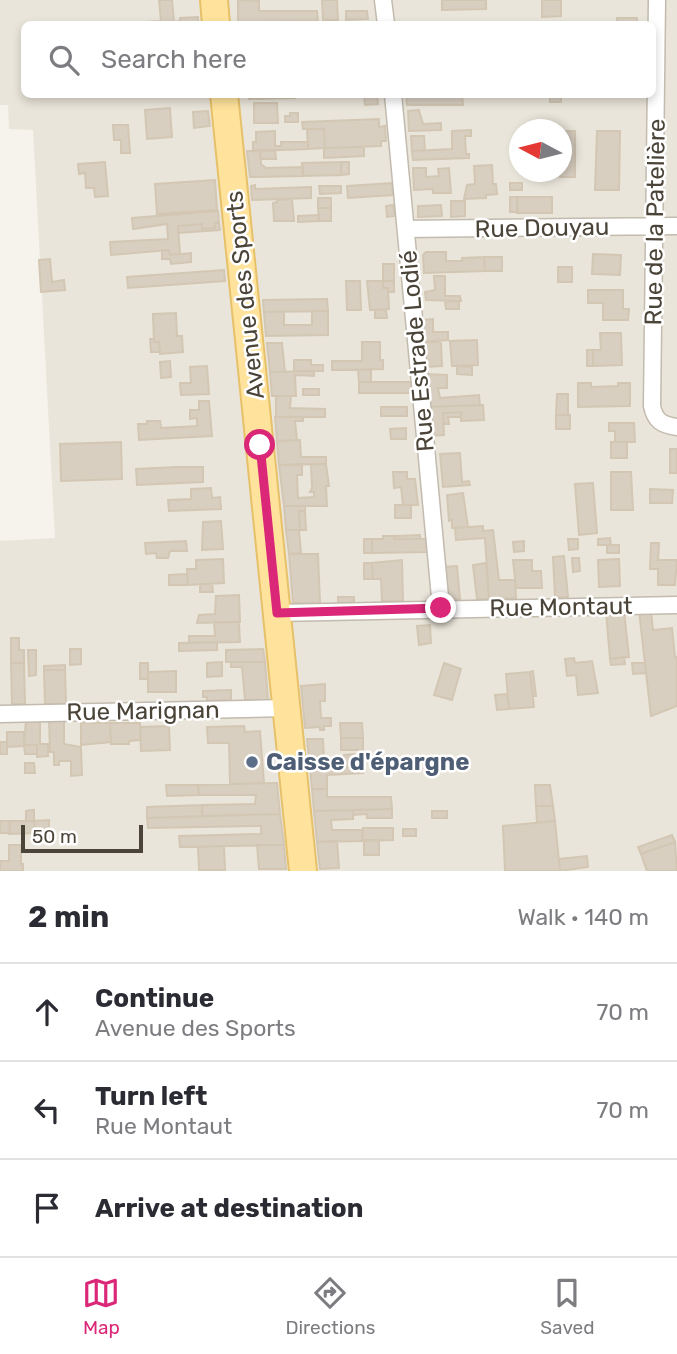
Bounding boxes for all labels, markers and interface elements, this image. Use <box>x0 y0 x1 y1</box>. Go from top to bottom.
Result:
search box <box>21 21 656 98</box>
icon: search <box>45 41 83 79</box>
text: Search here <box>101 44 247 75</box>
street label: Rue de la Patelière <box>639 118 671 326</box>
north arrow <box>509 119 572 182</box>
street label: Avenue des Sports <box>220 189 270 401</box>
street label: Rue Douyau <box>474 213 610 243</box>
street label: Rue Estrade Lodié <box>394 249 440 453</box>
route start <box>244 429 275 460</box>
route end <box>425 592 456 623</box>
street label: Rue Montaut <box>489 592 633 622</box>
street label: Rue Marignan <box>66 696 220 726</box>
place label: Caisse d'épargne <box>266 748 469 776</box>
marker: Caisse d'épargne <box>244 754 260 770</box>
scale bar <box>21 822 144 854</box>
text: 50 m <box>32 825 77 848</box>
text: 2 min <box>28 899 109 935</box>
text: Walk · 140 m <box>517 903 649 931</box>
text: Continue <box>95 983 214 1014</box>
icon: ahead <box>28 993 66 1031</box>
text: 70 m <box>597 998 649 1026</box>
text: Avenue des Sports <box>95 1014 296 1042</box>
text: Turn left <box>95 1081 207 1112</box>
icon: left <box>28 1091 66 1129</box>
text: 70 m <box>597 1096 649 1124</box>
text: Rue Montaut <box>95 1112 232 1140</box>
icon: arrive <box>28 1189 66 1227</box>
text: Arrive at destination <box>95 1193 363 1224</box>
tab: Map <box>82 1274 120 1339</box>
tab: Directions <box>285 1274 375 1339</box>
tab: Saved <box>540 1274 595 1339</box>

